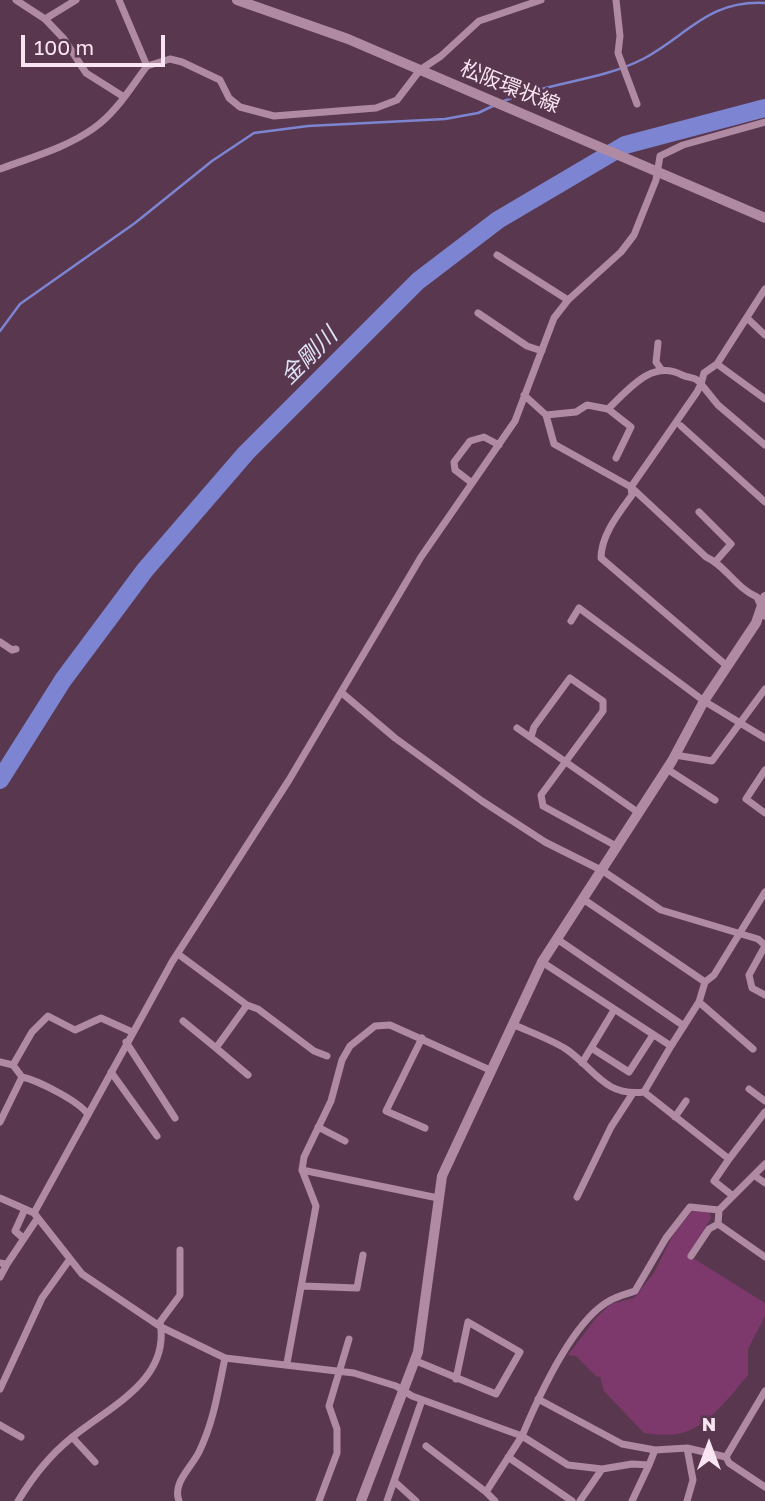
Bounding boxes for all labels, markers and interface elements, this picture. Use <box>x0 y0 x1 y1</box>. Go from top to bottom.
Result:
scale bar <box>24 21 168 65</box>
text: 100 m <box>34 34 94 60</box>
street label: 松阪環状線 <box>457 56 563 118</box>
water label: 金剛川 <box>275 322 343 390</box>
north arrow <box>674 1410 744 1480</box>
text: N <box>702 1412 716 1435</box>

